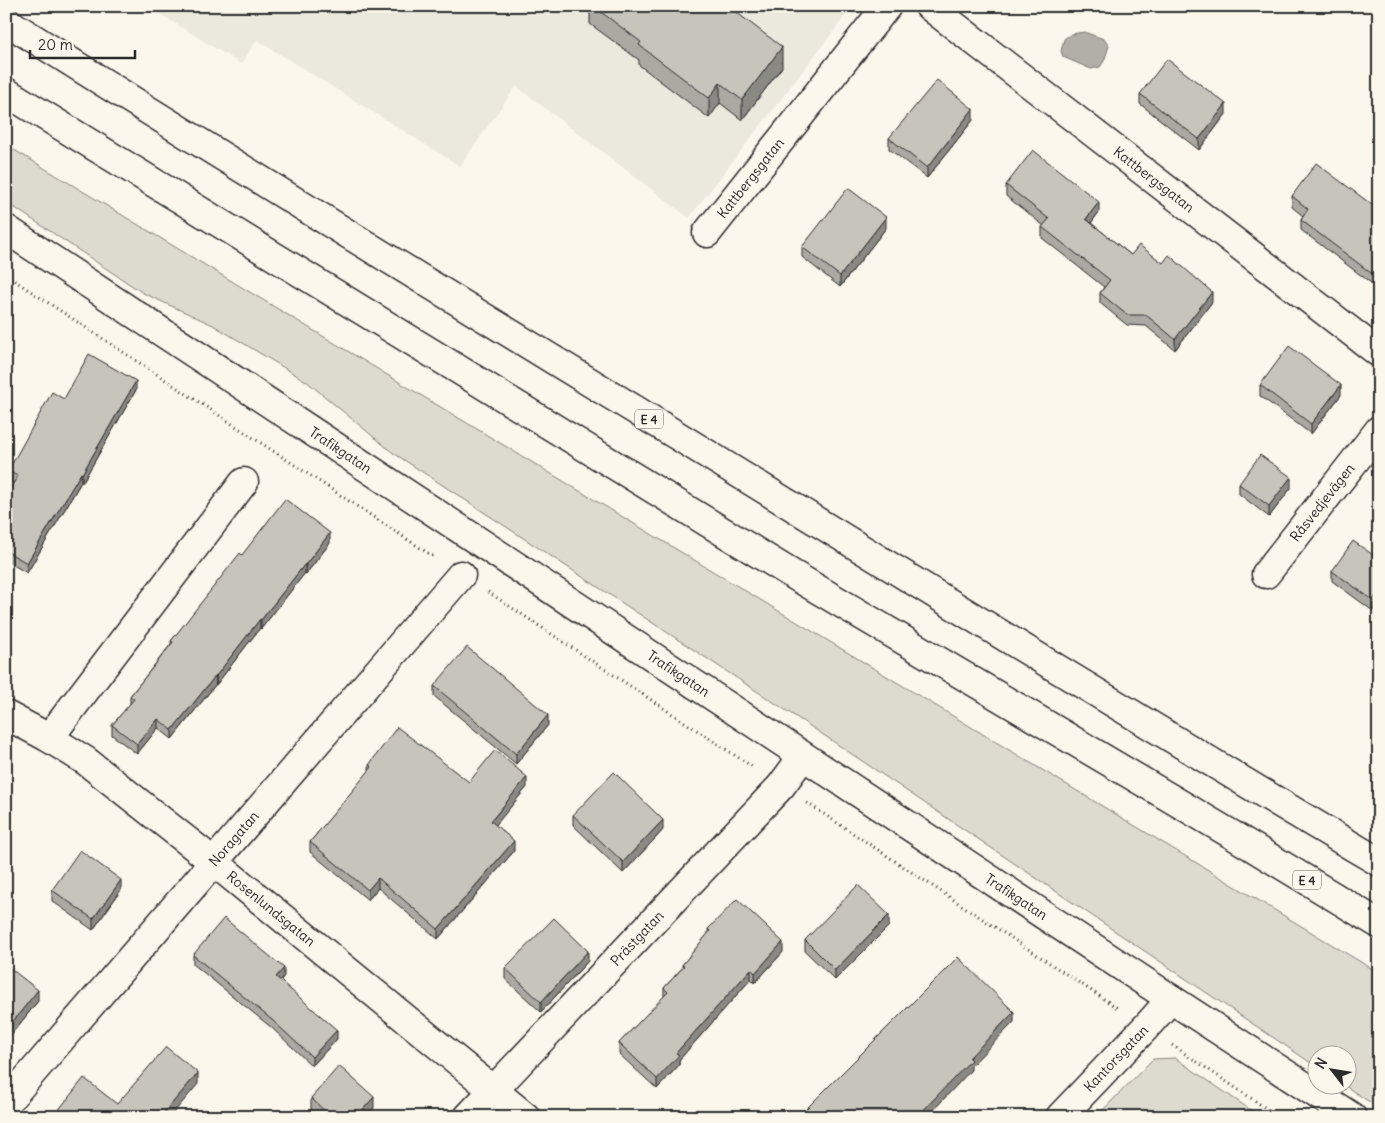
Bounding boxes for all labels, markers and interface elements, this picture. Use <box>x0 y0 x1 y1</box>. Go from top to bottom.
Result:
scale bar <box>30 28 135 60</box>
text: 20 m <box>38 35 73 54</box>
street label: Kattbergsgatan <box>713 134 788 222</box>
street label: Kattbergsgatan <box>1110 142 1198 216</box>
road number: E 4 <box>635 409 663 428</box>
street label: Trafikgatan <box>306 423 375 477</box>
street label: Råsvedjevägen <box>1286 460 1358 545</box>
street label: Trafikgatan <box>644 646 713 701</box>
street label: Noragatan <box>205 807 263 870</box>
street label: Rosenlundsgatan <box>223 867 319 950</box>
street label: Trafikgatan <box>982 870 1051 924</box>
road number: E 4 <box>1293 870 1321 890</box>
street label: Prästgatan <box>607 907 668 970</box>
street label: Kantorsgatan <box>1080 1021 1152 1096</box>
north arrow <box>1308 1046 1358 1096</box>
text: N <box>1311 1055 1331 1072</box>

